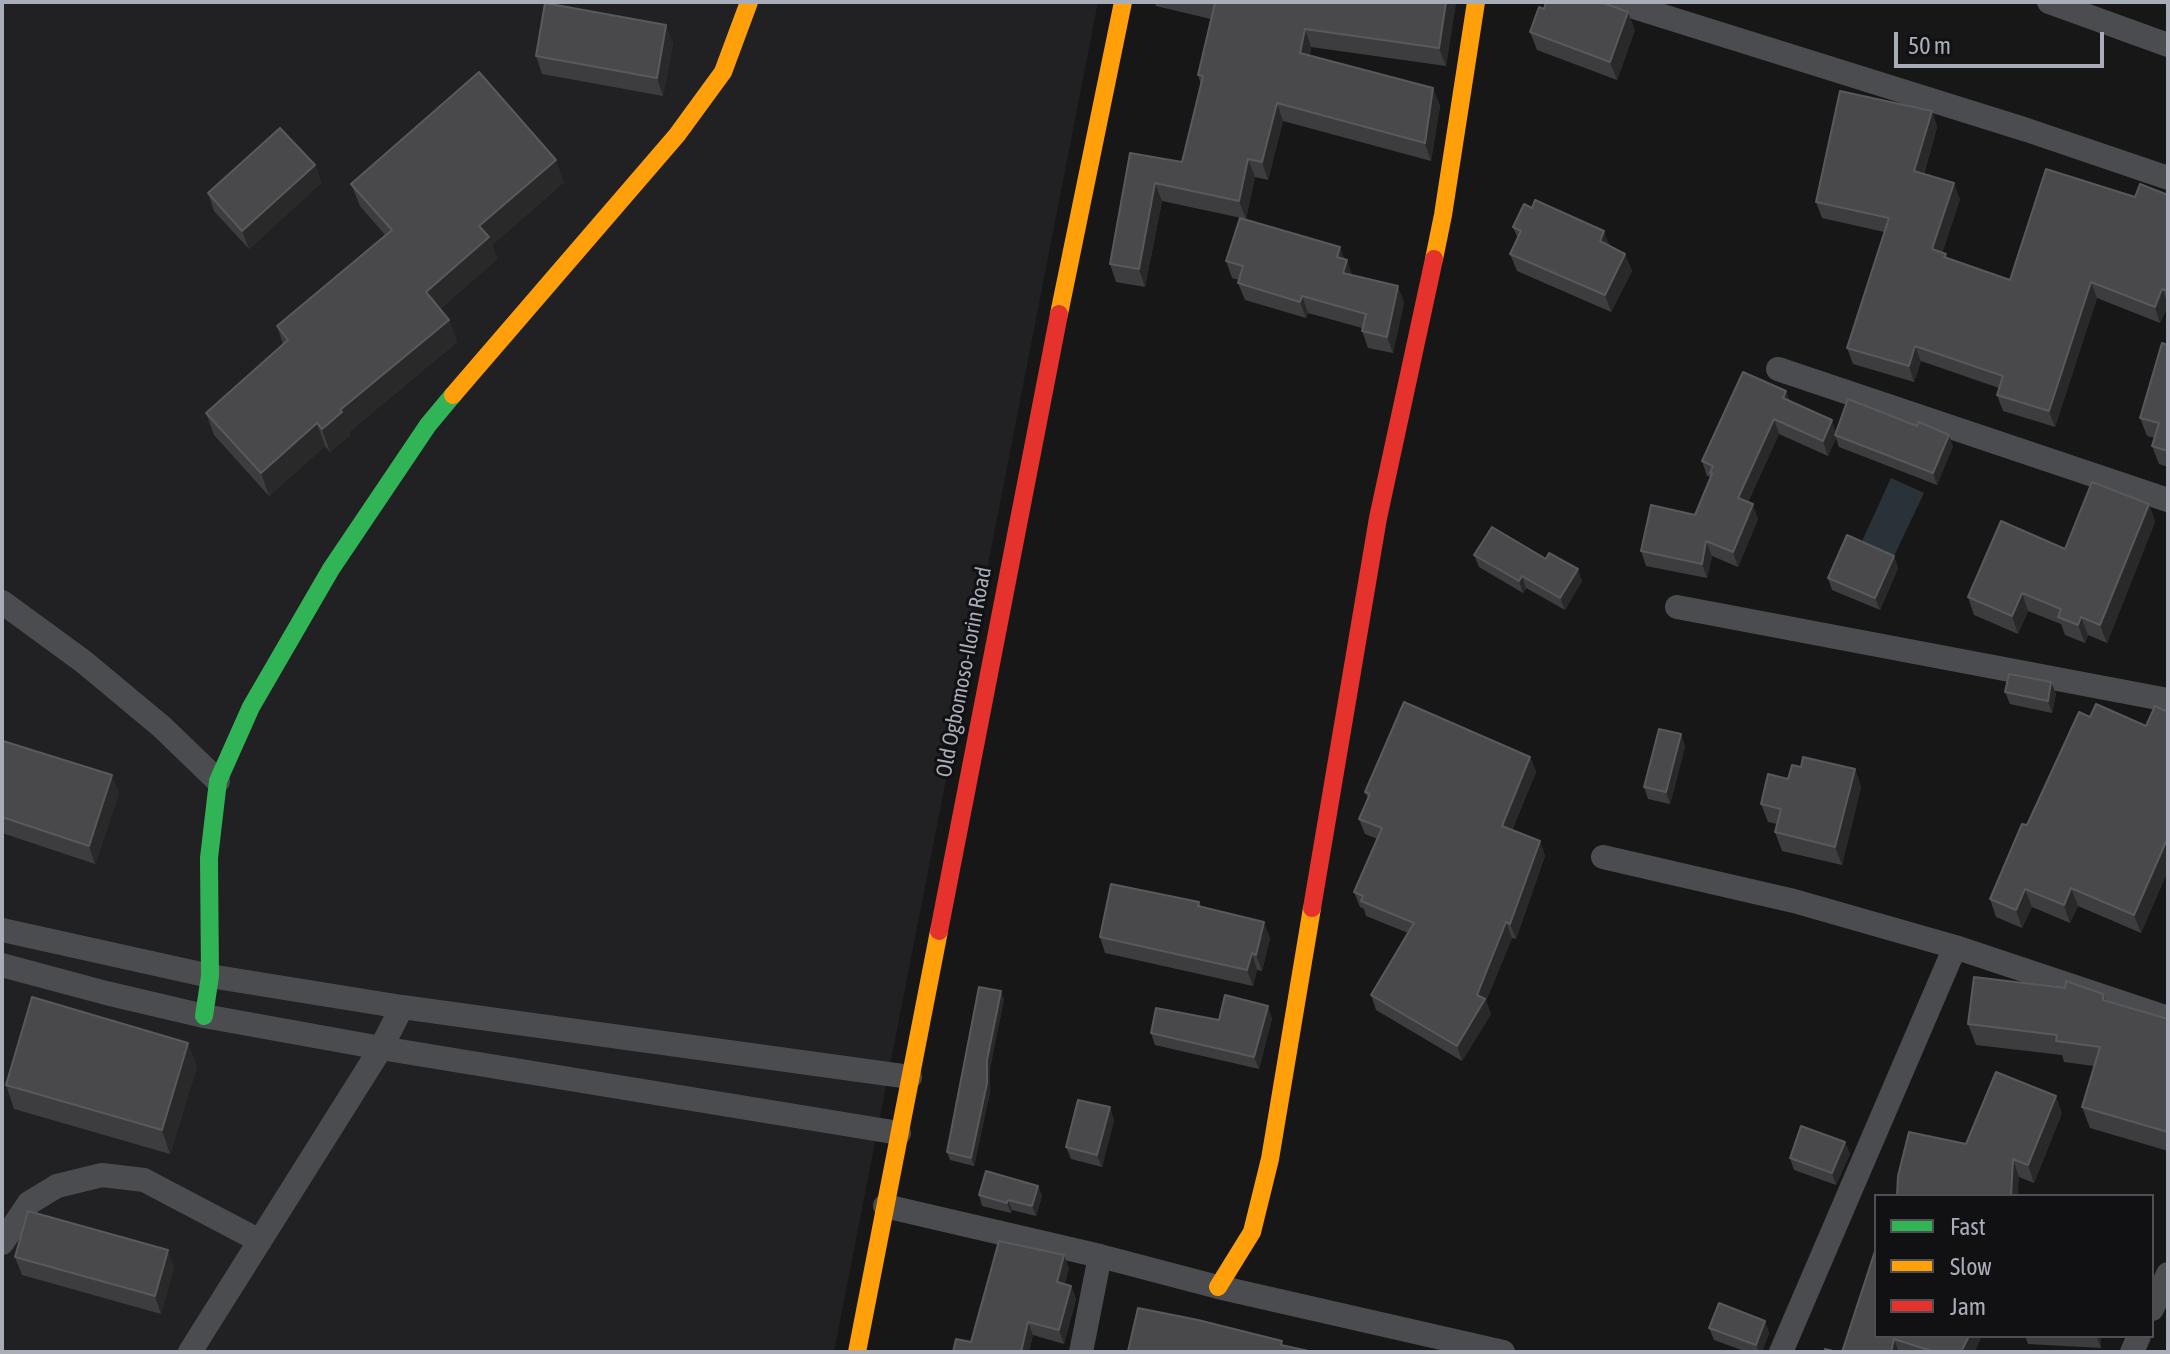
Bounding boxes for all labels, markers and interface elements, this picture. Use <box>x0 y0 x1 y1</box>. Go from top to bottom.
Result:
scale bar <box>1898 16 2108 66</box>
text: 50 m <box>1908 32 1951 59</box>
street label: Old Ogbomoso-Ilorin Road <box>931 565 997 779</box>
legend <box>1874 1194 2154 1338</box>
text: Fast <box>1950 1213 1986 1240</box>
text: Slow <box>1950 1253 1992 1280</box>
text: Jam <box>1950 1293 1986 1320</box>

